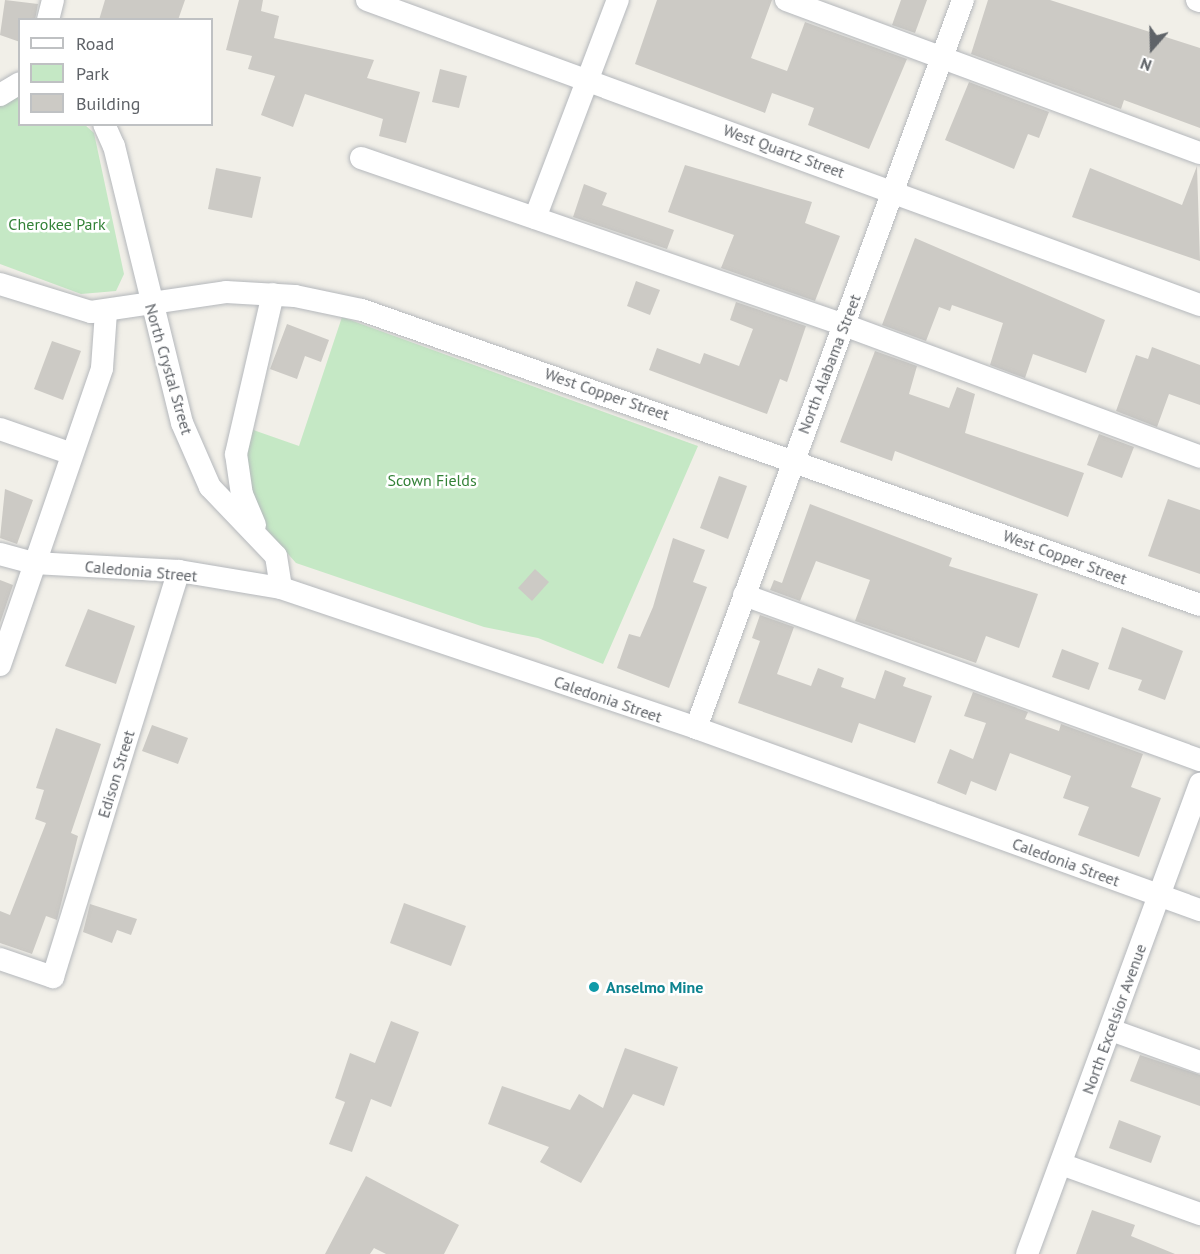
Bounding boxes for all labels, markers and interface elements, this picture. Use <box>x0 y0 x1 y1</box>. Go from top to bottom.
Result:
legend <box>18 18 213 126</box>
north arrow <box>1122 18 1182 78</box>
text: Road <box>76 32 114 55</box>
text: N <box>1137 54 1154 76</box>
text: Park <box>76 62 109 85</box>
text: Building <box>76 92 140 115</box>
street label: West Quartz Street <box>720 120 848 182</box>
park label: Cherokee Park <box>8 214 106 234</box>
street label: North Alabama Street <box>793 291 865 437</box>
street label: North Crystal Street <box>141 301 197 437</box>
street label: West Copper Street <box>542 364 672 424</box>
park label: Scown Fields <box>387 470 477 490</box>
street label: West Copper Street <box>1000 526 1130 588</box>
street label: Caledonia Street <box>84 557 198 585</box>
street label: Caledonia Street <box>552 672 664 726</box>
street label: Edison Street <box>94 728 138 820</box>
street label: Caledonia Street <box>1010 834 1122 890</box>
street label: North Excelsior Avenue <box>1078 941 1150 1097</box>
place label: Anselmo Mine <box>606 977 703 997</box>
marker: Anselmo Mine <box>587 980 601 994</box>

